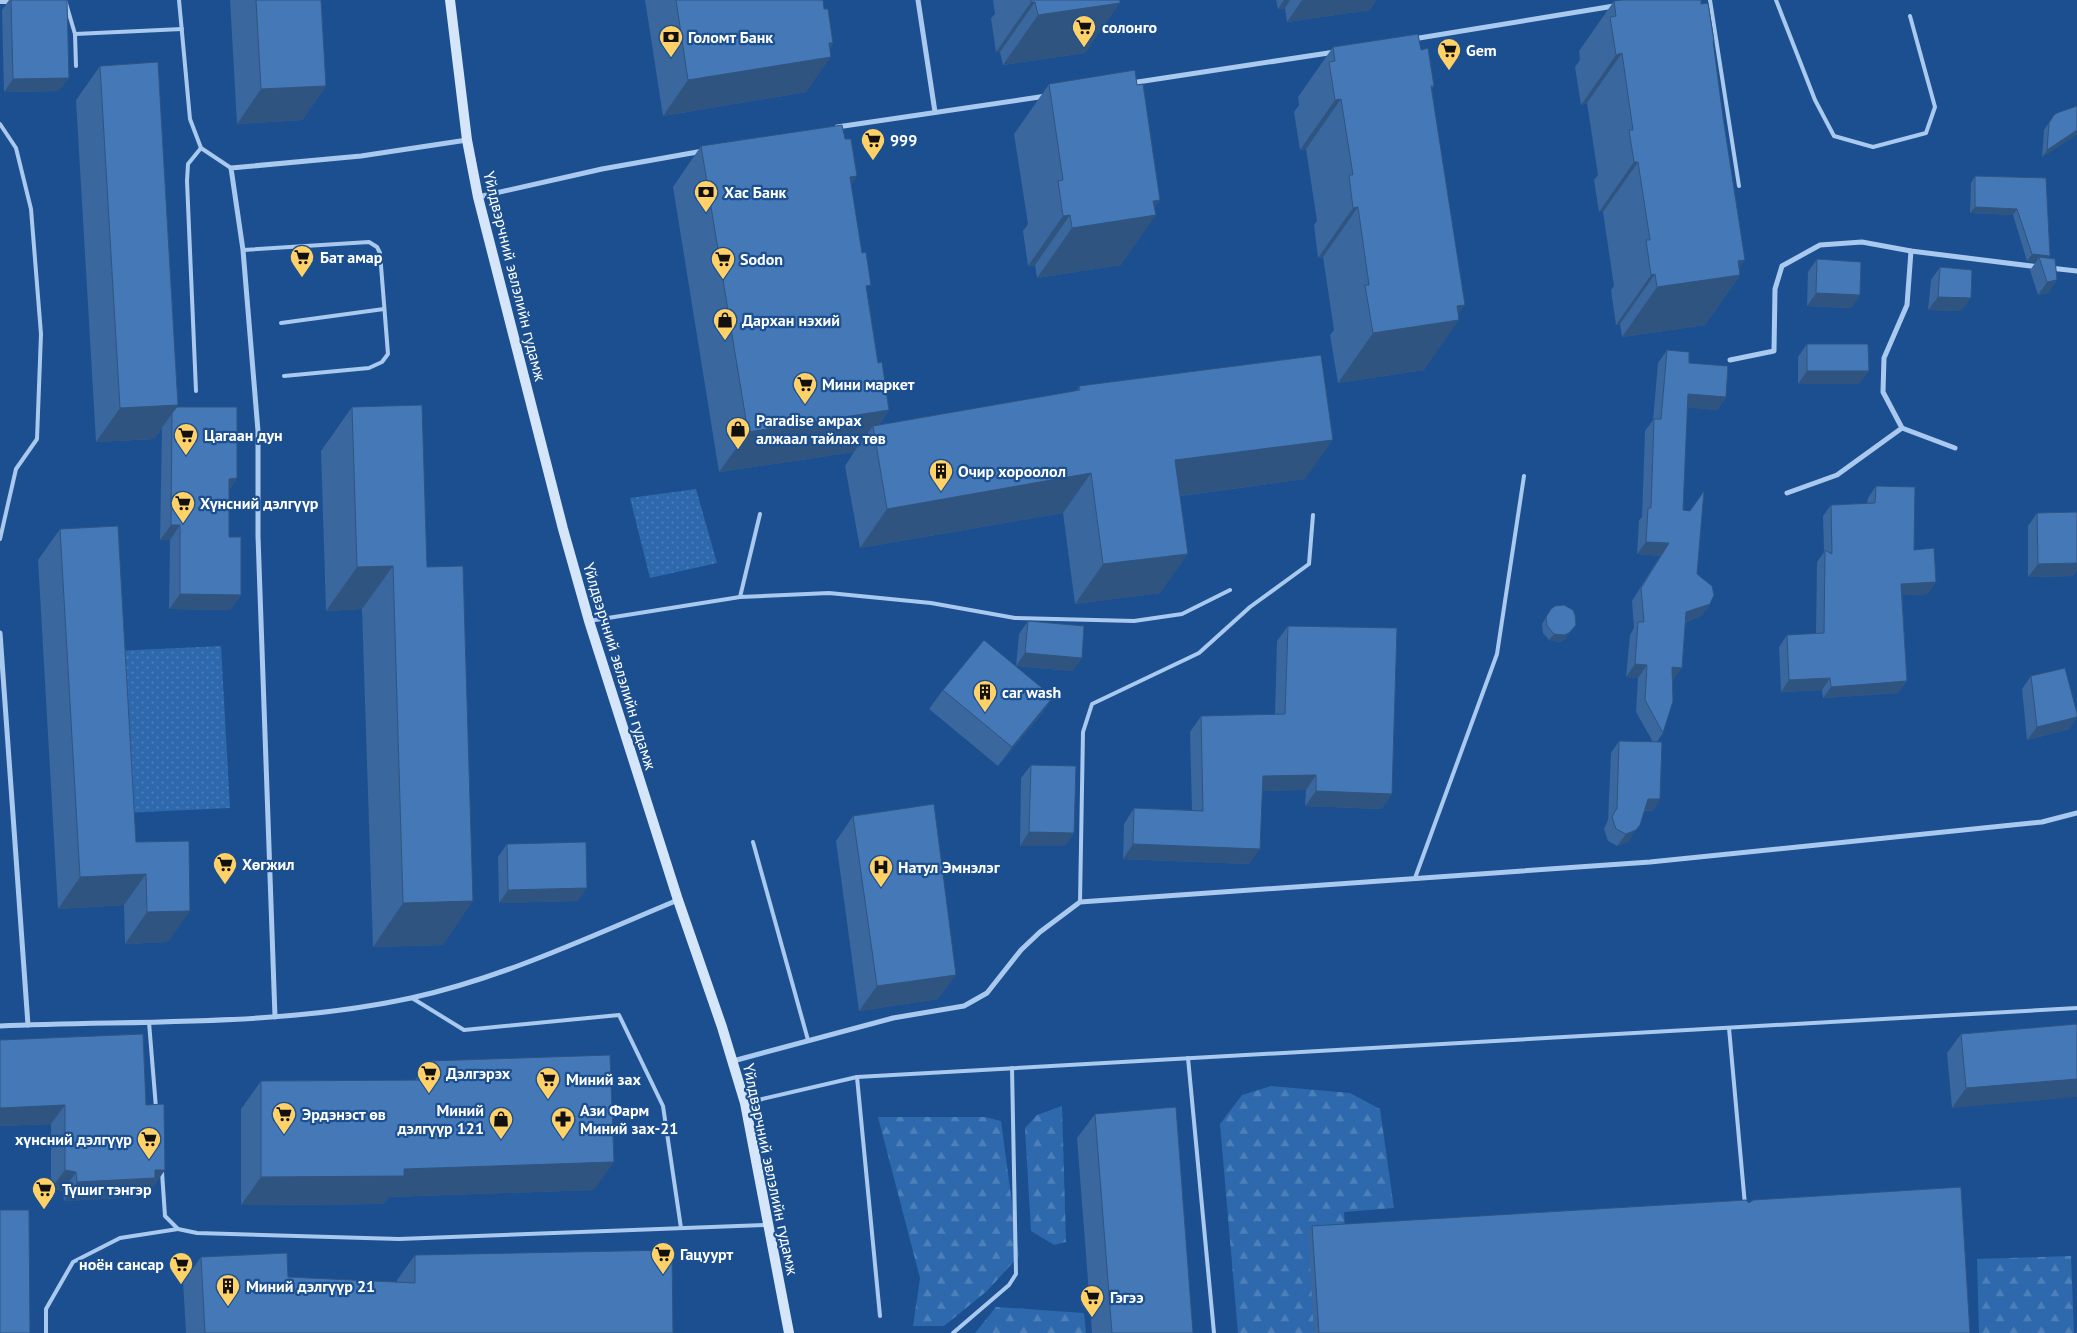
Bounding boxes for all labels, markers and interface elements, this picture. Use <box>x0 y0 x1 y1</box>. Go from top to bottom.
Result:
supermarket icon: солонго <box>1071 14 1097 48</box>
place label: солонго <box>1102 17 1158 37</box>
bank icon: Голомт Банк <box>658 24 684 58</box>
place label: Голомт Банк <box>688 27 773 47</box>
supermarket icon: Gem <box>1436 37 1462 71</box>
place label: Gem <box>1466 40 1497 60</box>
supermarket icon: 999 <box>860 127 886 161</box>
place label: 999 <box>890 130 917 150</box>
street label: Үйлдвэрчний эвлэлийн гудамж <box>479 169 551 383</box>
bank icon: Хас Банк <box>693 179 719 213</box>
place label: Хас Банк <box>724 182 786 202</box>
supermarket icon: Бат амар <box>289 244 315 278</box>
supermarket icon: Sodon <box>710 246 736 280</box>
place label: Бат амар <box>320 247 383 267</box>
place label: Sodon <box>740 249 783 269</box>
shop icon: Дархан нэхий <box>712 307 738 341</box>
place label: Дархан нэхий <box>742 310 840 330</box>
supermarket icon: Мини маркет <box>792 371 818 405</box>
place label: Мини маркет <box>822 374 915 394</box>
place label: Paradise амрах алжаал тайлах төв <box>756 410 886 448</box>
shop icon: Paradise амрах алжаал тайлах төв <box>725 416 751 450</box>
supermarket icon: Цагаан дун <box>173 422 199 456</box>
place label: Цагаан дун <box>204 425 283 445</box>
building icon: Очир хороолол <box>928 458 954 492</box>
place label: Очир хороолол <box>958 461 1066 481</box>
supermarket icon: Хүнсний дэлгүүр <box>170 490 196 524</box>
place label: Хүнсний дэлгүүр <box>200 493 319 513</box>
street label: Үйлдвэрчний эвлэлийн гудамж <box>579 560 661 772</box>
building icon: car wash <box>972 679 998 713</box>
place label: car wash <box>1002 682 1061 702</box>
supermarket icon: Хөгжил <box>212 851 238 885</box>
place label: Хөгжил <box>242 854 294 874</box>
hospital icon: Натул Эмнэлэг <box>868 854 894 888</box>
place label: Натул Эмнэлэг <box>898 857 1001 877</box>
supermarket icon: Дэлгэрэх <box>416 1060 442 1094</box>
street label: Үйлдвэрчний эвлэлийн гудамж <box>739 1061 803 1277</box>
place label: Дэлгэрэх <box>446 1063 511 1083</box>
supermarket icon: Миний зах <box>535 1066 561 1100</box>
place label: Миний зах <box>566 1069 641 1089</box>
place label: Миний дэлгүүр 121 <box>396 1100 484 1138</box>
place label: Ази Фарм Миний зах-21 <box>580 1100 678 1138</box>
supermarket icon: Эрдэнэст өв <box>271 1101 297 1135</box>
place label: Эрдэнэст өв <box>302 1104 386 1124</box>
shop icon: Миний дэлгүүр 121 <box>488 1106 514 1140</box>
pharmacy icon: Ази Фарм Миний зах-21 <box>550 1106 576 1140</box>
supermarket icon: хүнсний дэлгүүр <box>136 1126 162 1160</box>
place label: хүнсний дэлгүүр <box>15 1129 132 1149</box>
supermarket icon: Түшиг тэнгэр <box>31 1176 57 1210</box>
place label: Түшиг тэнгэр <box>62 1179 152 1199</box>
supermarket icon: Гацуурт <box>650 1241 676 1275</box>
place label: Гацуурт <box>680 1244 734 1264</box>
supermarket icon: ноён сансар <box>168 1251 194 1285</box>
place label: ноён сансар <box>79 1254 164 1274</box>
building icon: Миний дэлгүүр 21 <box>215 1273 241 1307</box>
place label: Миний дэлгүүр 21 <box>246 1276 375 1296</box>
supermarket icon: Гэгээ <box>1079 1284 1105 1318</box>
place label: Гэгээ <box>1110 1287 1143 1307</box>

